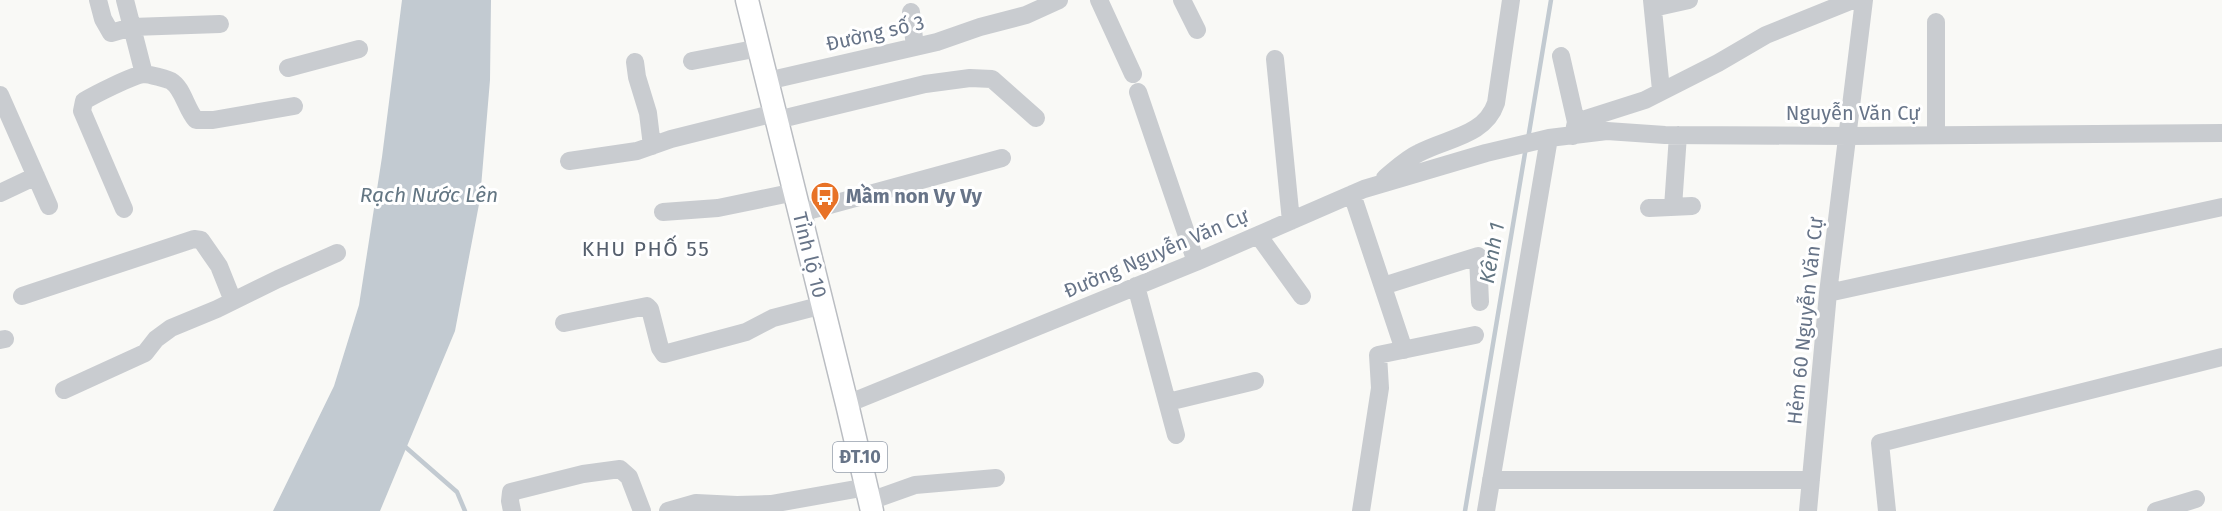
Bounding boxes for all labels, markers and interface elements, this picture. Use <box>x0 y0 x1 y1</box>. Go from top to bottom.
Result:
street label: Đường số 3 <box>823 10 927 56</box>
street label: Nguyễn Văn Cự <box>1786 101 1921 125</box>
bus stop icon: Mầm non Vy Vy <box>809 180 841 222</box>
water label: Rạch Nước Lên <box>360 182 498 208</box>
place label: Mầm non Vy Vy <box>846 183 982 208</box>
street label: Đường Nguyễn Văn Cự <box>1060 203 1253 303</box>
street label: Tỉnh lộ 10 <box>788 210 832 300</box>
street label: Hẻm 60 Nguyễn Văn Cự <box>1782 215 1828 426</box>
water label: Kênh 1 <box>1474 220 1510 286</box>
district label: KHU PHỐ 55 <box>582 234 710 262</box>
road number: ĐT.10 <box>833 442 887 472</box>

